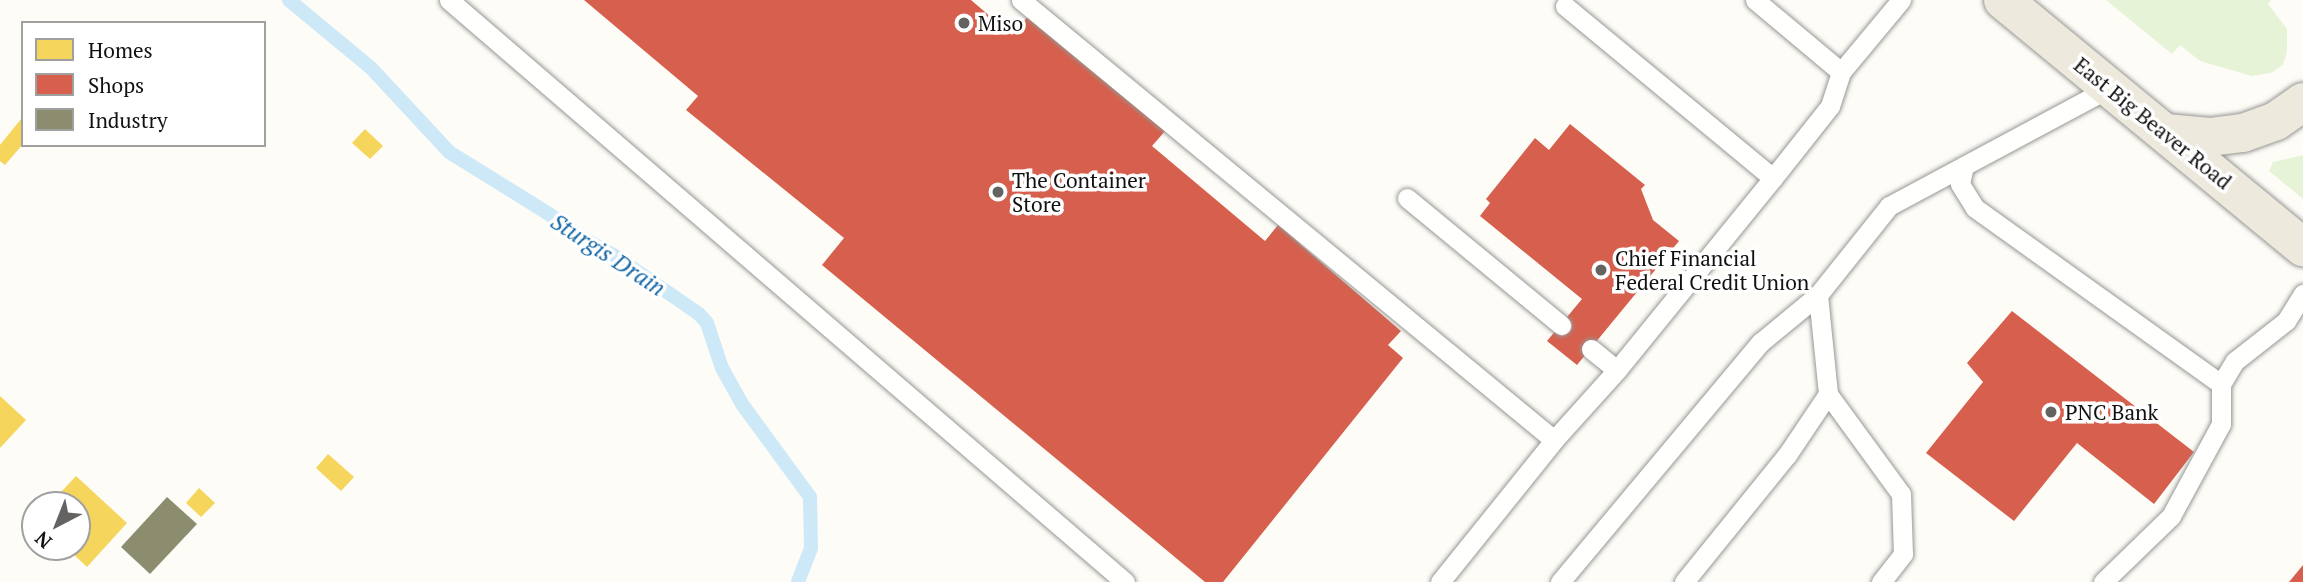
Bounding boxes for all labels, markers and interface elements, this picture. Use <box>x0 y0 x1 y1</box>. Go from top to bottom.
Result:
place label: Miso <box>978 10 1023 36</box>
marker: Miso <box>956 15 972 31</box>
legend <box>21 21 266 147</box>
text: Homes <box>88 36 153 64</box>
street label: East Big Beaver Road <box>2069 52 2237 194</box>
text: Shops <box>88 71 144 99</box>
text: Industry <box>88 106 168 134</box>
place label: The Container Store <box>1012 167 1146 217</box>
marker: The Container Store <box>990 184 1006 200</box>
water label: Sturgis Drain <box>546 208 670 302</box>
place label: Chief Financial Federal Credit Union <box>1615 245 1809 295</box>
marker: Chief Financial Federal Credit Union <box>1593 262 1609 278</box>
place label: PNC Bank <box>2065 399 2158 425</box>
marker: PNC Bank <box>2043 404 2059 420</box>
north arrow <box>21 491 91 561</box>
text: N <box>29 526 57 555</box>

